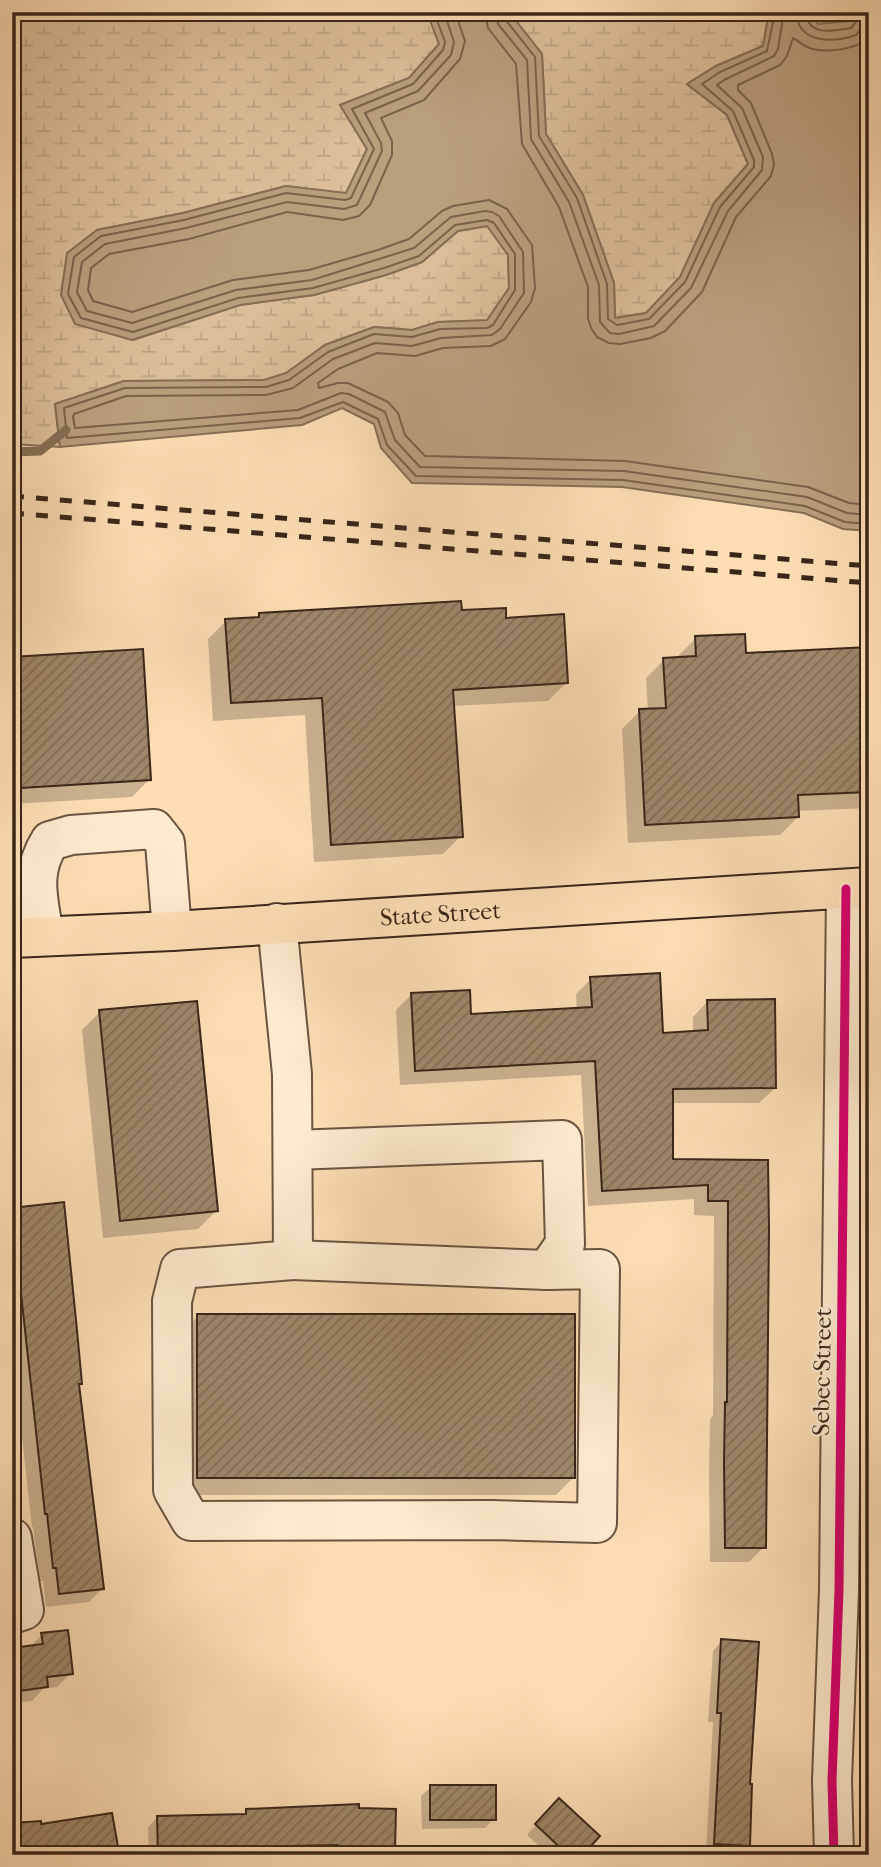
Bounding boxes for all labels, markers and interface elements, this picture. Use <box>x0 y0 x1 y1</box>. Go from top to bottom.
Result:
street label: State Street <box>379 896 502 932</box>
street label: Sebec Street <box>807 1307 837 1436</box>

